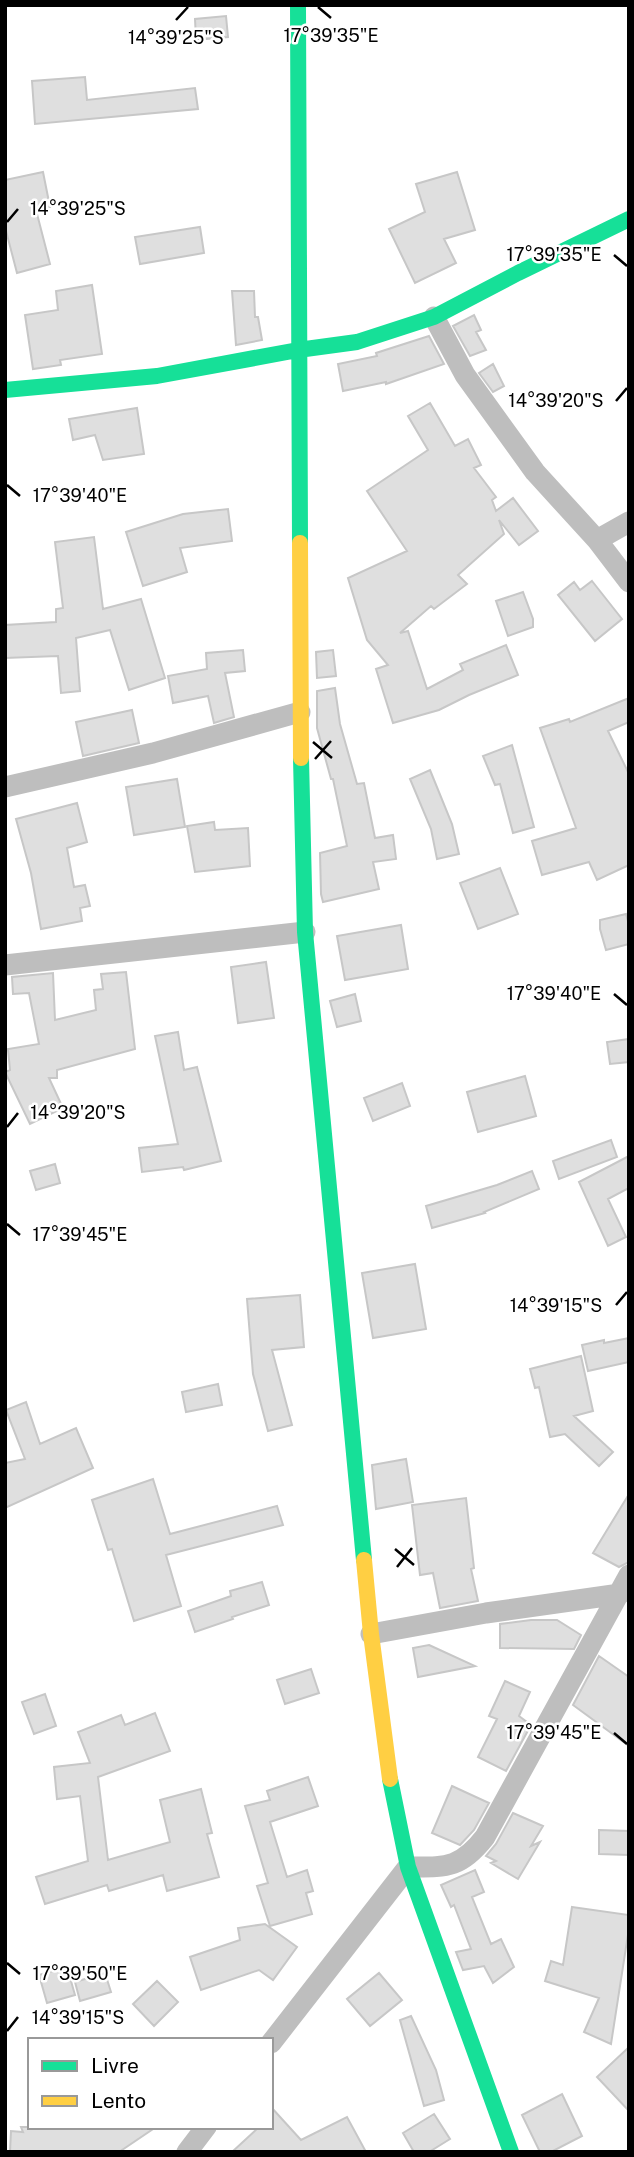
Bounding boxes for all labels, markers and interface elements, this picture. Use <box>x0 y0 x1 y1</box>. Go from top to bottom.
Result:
text: 17°39'35"E <box>283 25 379 46</box>
text: 14°39'25"S <box>128 27 224 48</box>
text: 14°39'25"S <box>30 198 126 219</box>
text: 17°39'35"E <box>506 244 602 265</box>
text: 14°39'20"S <box>508 390 604 411</box>
text: 17°39'40"E <box>33 485 127 506</box>
text: 17°39'40"E <box>507 983 601 1004</box>
text: 14°39'20"S <box>30 1102 126 1123</box>
text: 17°39'45"E <box>33 1224 127 1245</box>
text: 14°39'15"S <box>510 1295 602 1316</box>
text: 17°39'45"E <box>507 1722 601 1743</box>
text: 17°39'50"E <box>33 1963 127 1984</box>
text: 14°39'15"S <box>32 2007 124 2028</box>
legend <box>28 2038 273 2129</box>
text: Livre <box>91 2053 139 2078</box>
text: Lento <box>91 2088 146 2113</box>

